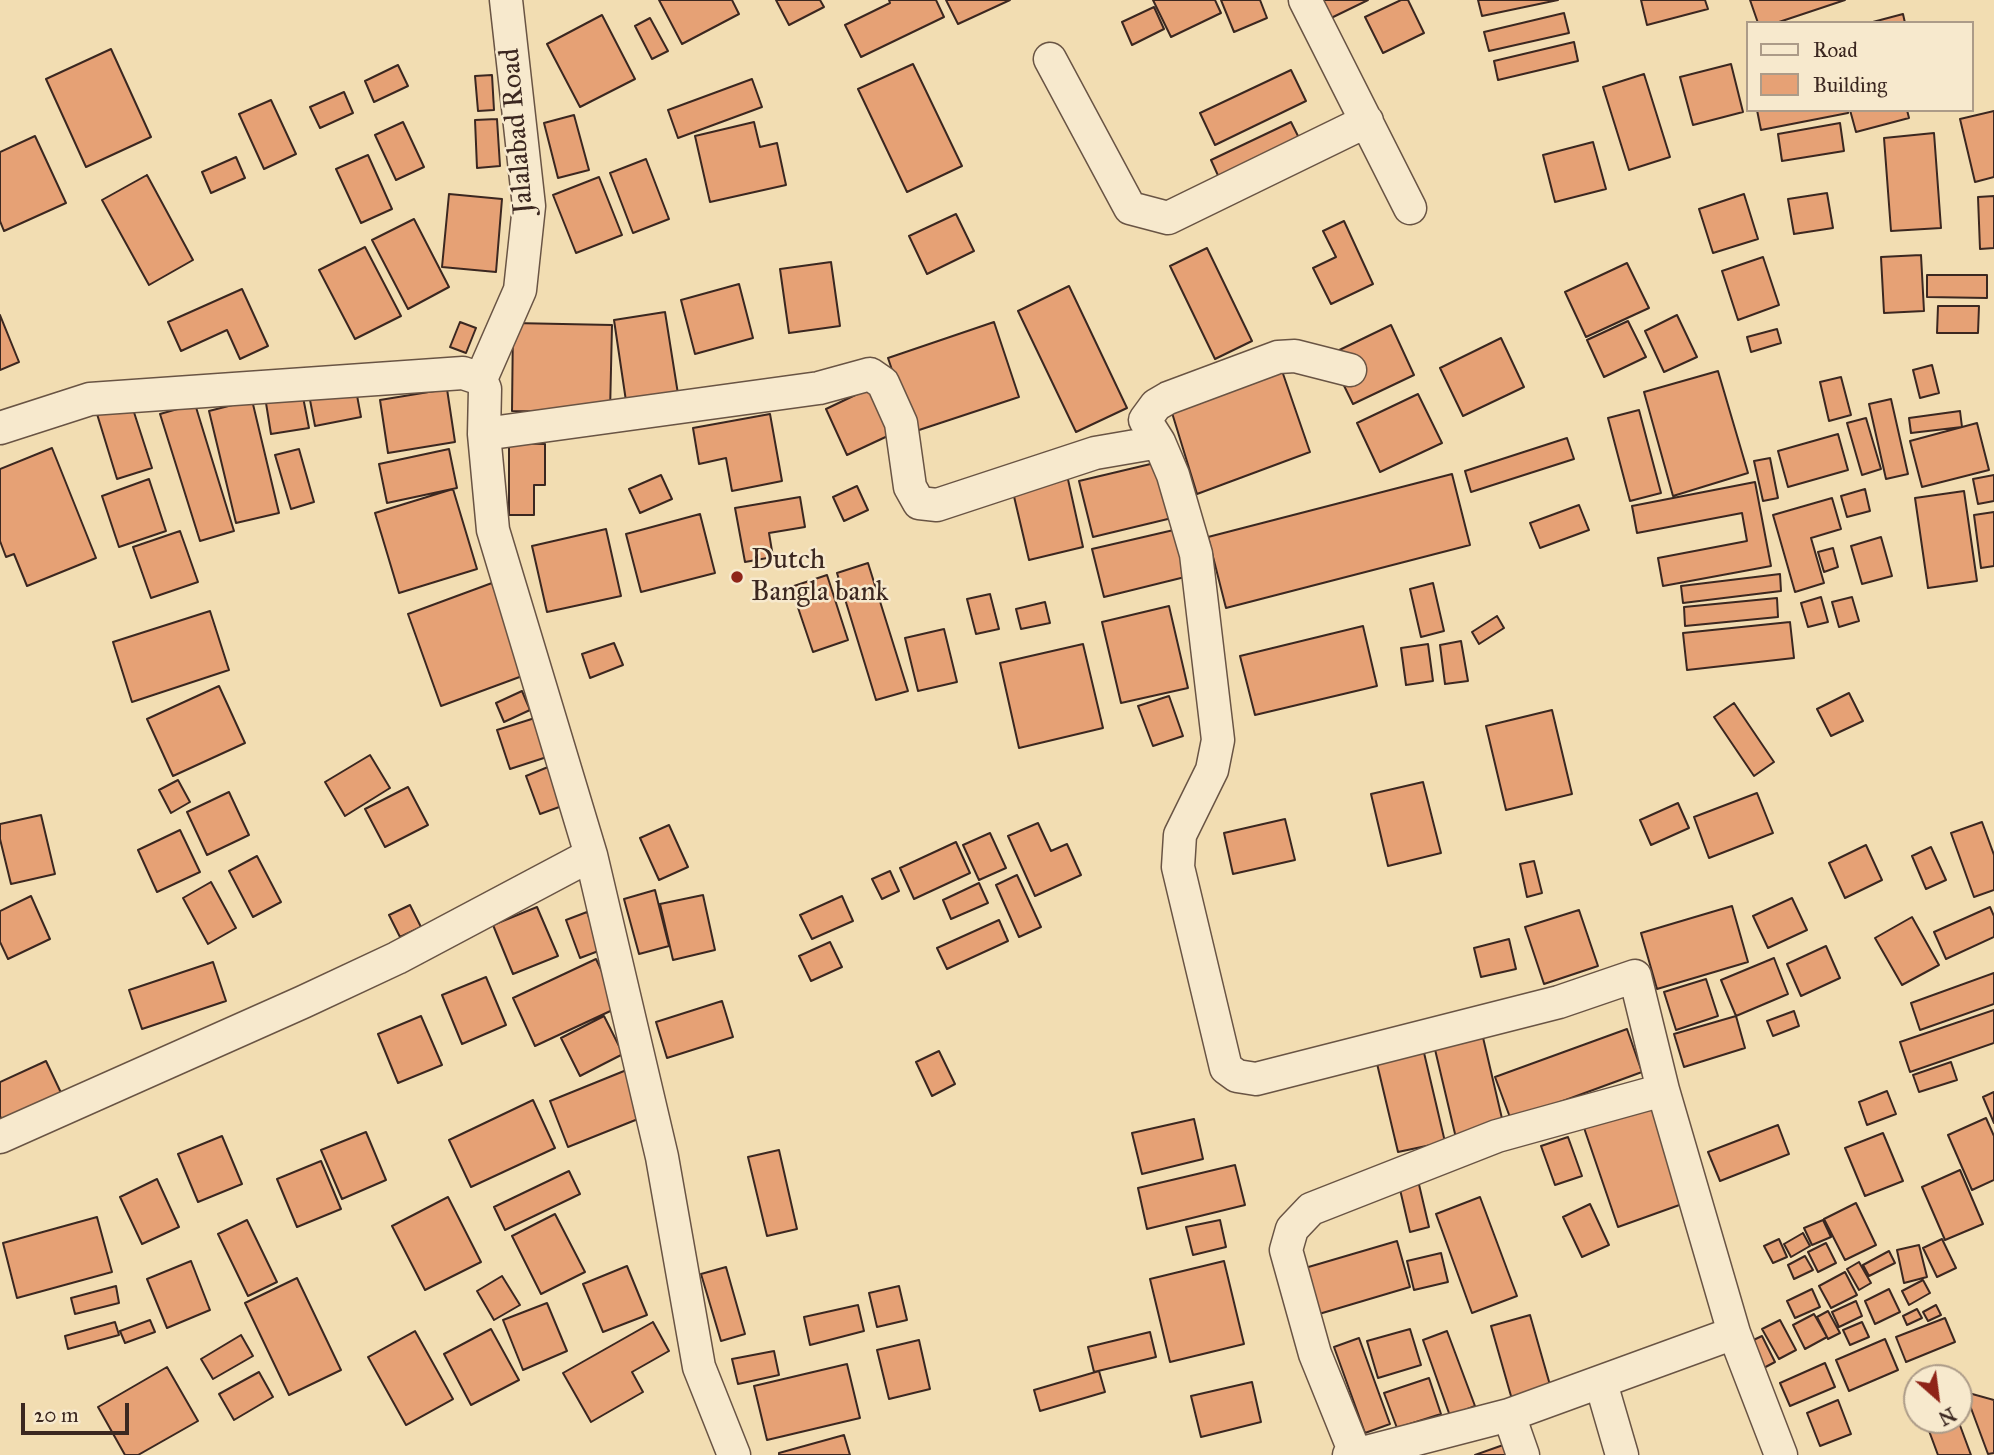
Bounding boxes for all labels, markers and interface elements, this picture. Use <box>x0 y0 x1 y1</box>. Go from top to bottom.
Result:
legend <box>1745 21 1973 112</box>
text: Road <box>1813 37 1858 63</box>
street label: Jalalabad Road <box>494 47 542 215</box>
text: Building <box>1813 72 1887 98</box>
place label: Dutch Bangla bank <box>751 544 889 610</box>
marker: Dutch Bangla bank <box>729 569 745 585</box>
north arrow <box>1903 1364 1973 1434</box>
scale bar <box>24 1388 133 1432</box>
text: 20 m <box>34 1402 79 1428</box>
text: N <box>1935 1402 1960 1430</box>

